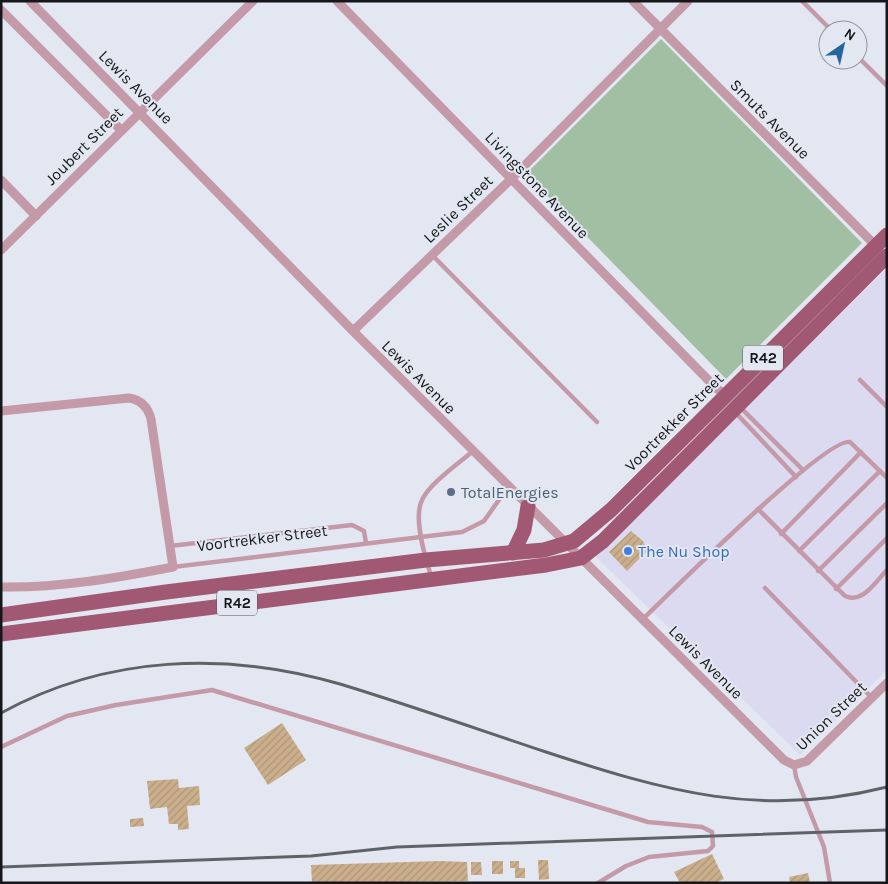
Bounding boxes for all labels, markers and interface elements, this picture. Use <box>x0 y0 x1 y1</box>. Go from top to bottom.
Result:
north arrow <box>818 20 868 70</box>
text: N <box>841 25 859 44</box>
street label: Lewis Avenue <box>95 46 177 128</box>
street label: Smuts Avenue <box>726 75 814 163</box>
street label: Joubert Street <box>41 103 127 189</box>
street label: Livingstone Avenue <box>481 128 593 242</box>
street label: Leslie Street <box>419 171 497 247</box>
street label: Lewis Avenue <box>378 336 460 418</box>
road number: R42 <box>743 346 783 370</box>
street label: Voortrekker Street <box>621 369 727 475</box>
place label: TotalEnergies <box>461 483 559 502</box>
marker: TotalEnergies <box>445 486 457 498</box>
street label: Voortrekker Street <box>196 521 328 555</box>
place label: The Nu Shop <box>638 542 730 561</box>
marker: The Nu Shop <box>622 545 634 557</box>
road number: R42 <box>217 590 257 616</box>
street label: Lewis Avenue <box>665 621 747 703</box>
street label: Union Street <box>792 678 870 754</box>

